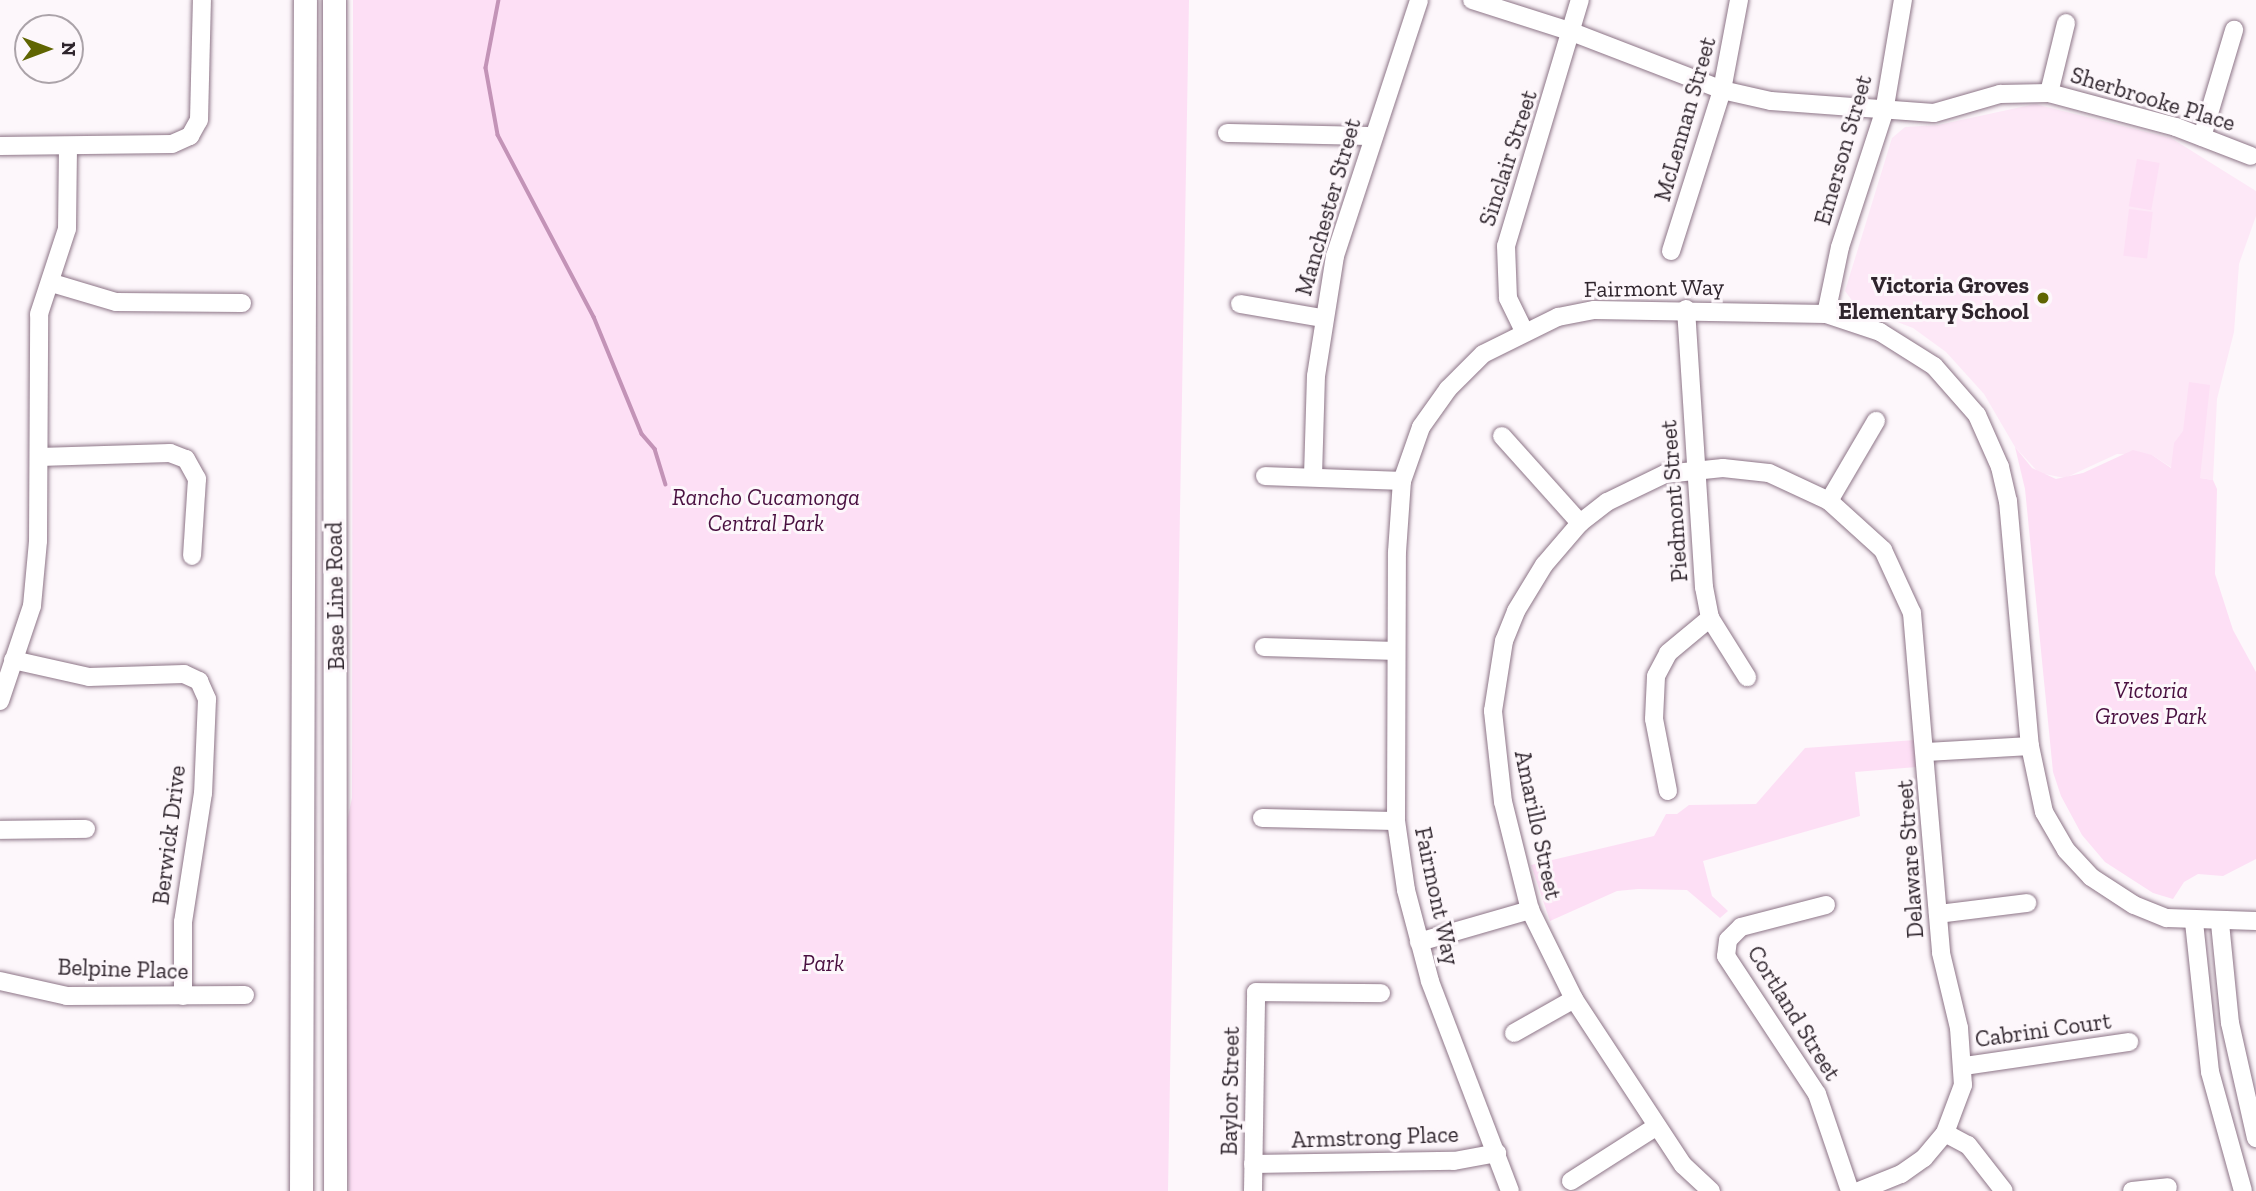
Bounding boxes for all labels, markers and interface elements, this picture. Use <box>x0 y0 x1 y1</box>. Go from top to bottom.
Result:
north arrow <box>14 14 84 84</box>
street label: McLennan Street <box>1648 34 1722 204</box>
text: N <box>57 42 80 56</box>
street label: Sherbrooke Place <box>2067 61 2239 137</box>
street label: Emerson Street <box>1808 72 1878 228</box>
street label: Sinclair Street <box>1473 86 1543 230</box>
street label: Manchester Street <box>1289 115 1367 299</box>
place label: Victoria Groves Elementary School <box>1838 271 2029 325</box>
street label: Fairmont Way <box>1583 273 1725 303</box>
marker: Victoria Groves Elementary School <box>2035 290 2051 306</box>
street label: Piedmont Street <box>1655 419 1693 583</box>
park label: Rancho Cucamonga Central Park <box>672 483 860 537</box>
street label: Base Line Road <box>320 521 350 671</box>
park label: Victoria Groves Park <box>2095 676 2207 730</box>
street label: Amarillo Street <box>1509 748 1567 902</box>
street label: Berwick Drive <box>147 764 191 906</box>
street label: Delaware Street <box>1891 779 1929 939</box>
street label: Fairmont Way <box>1409 824 1465 968</box>
street label: Cortland Street <box>1742 941 1846 1085</box>
park label: Park <box>802 949 844 977</box>
street label: Belpine Place <box>57 953 189 985</box>
street label: Cabrini Court <box>1973 1007 2113 1053</box>
street label: Baylor Street <box>1215 1026 1245 1156</box>
street label: Armstrong Place <box>1291 1120 1459 1154</box>

